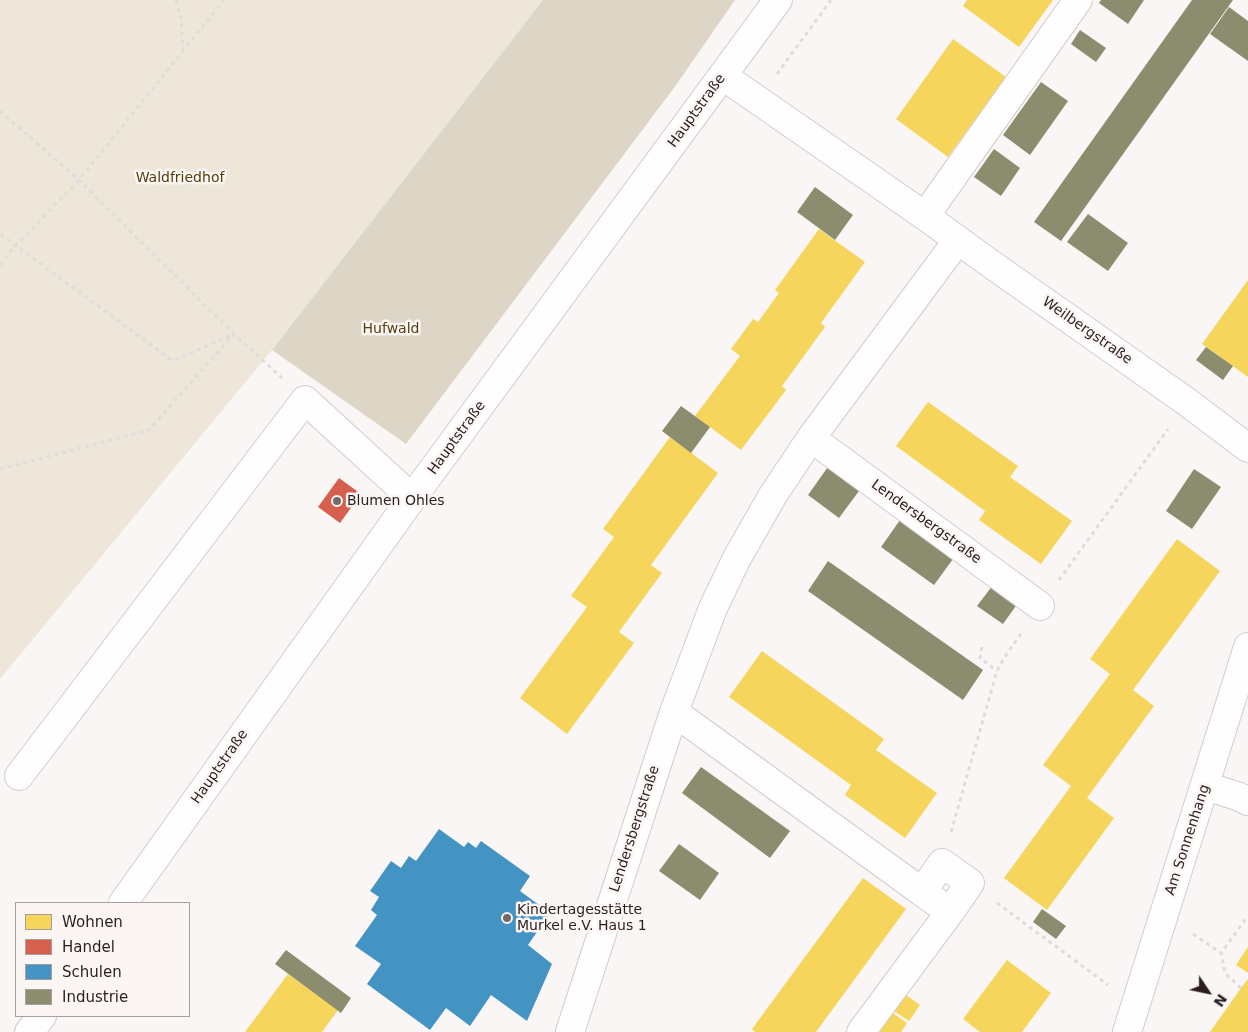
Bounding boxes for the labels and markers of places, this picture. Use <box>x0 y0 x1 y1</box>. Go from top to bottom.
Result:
place label: Blumen Ohles <box>347 493 445 509</box>
marker: Blumen Ohles <box>331 495 343 507</box>
place label: Kindertagesstätte Murkel e.V. Haus 1 <box>517 902 647 934</box>
marker: Kindertagesstätte Murkel e.V. Haus 1 <box>501 912 513 924</box>

